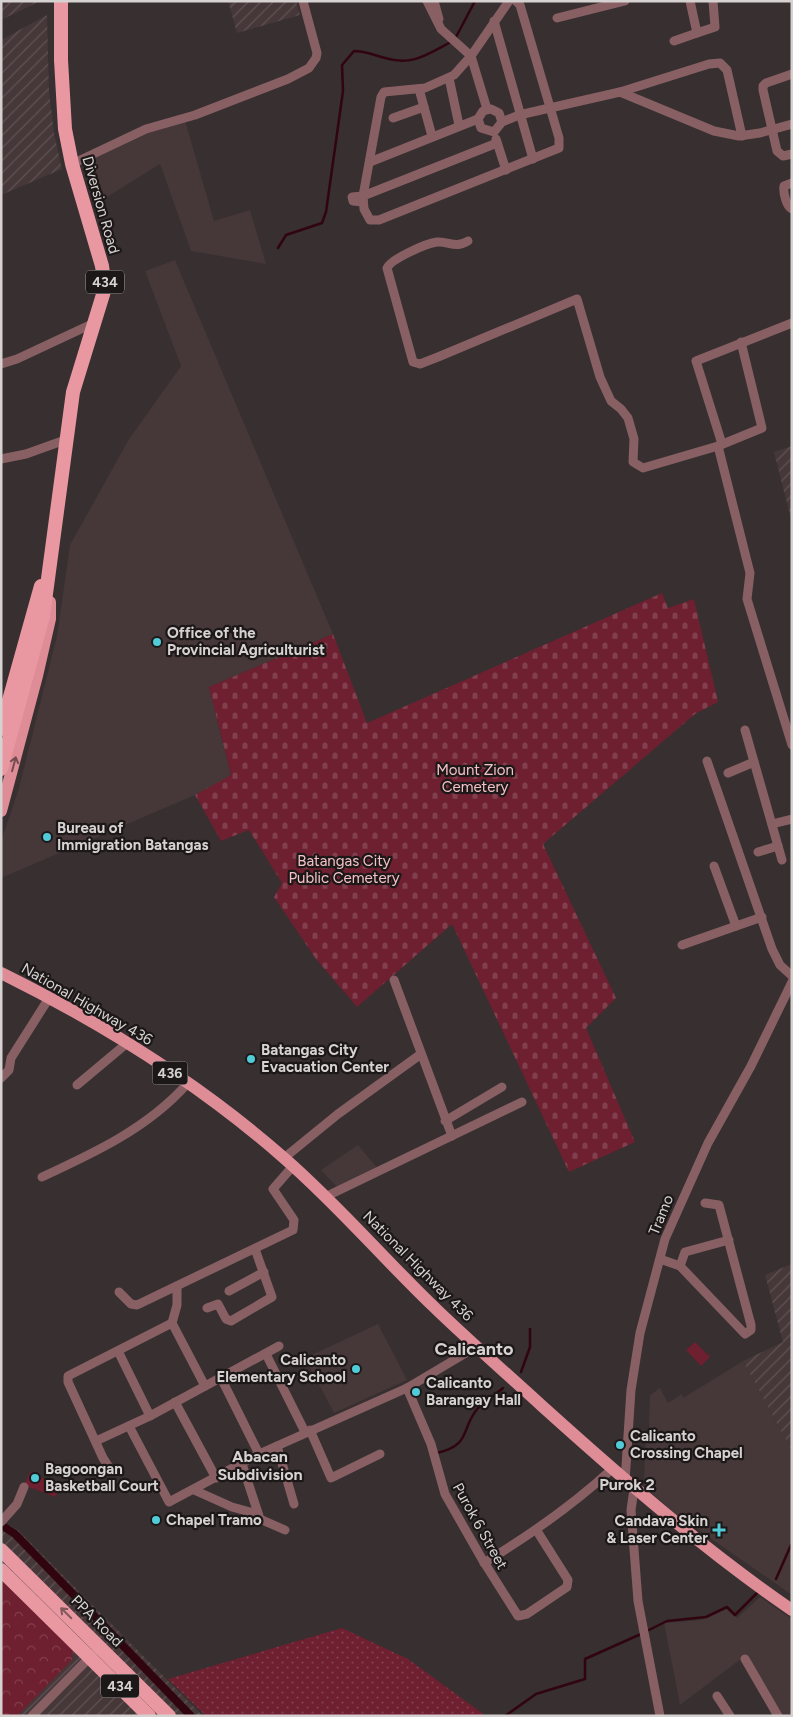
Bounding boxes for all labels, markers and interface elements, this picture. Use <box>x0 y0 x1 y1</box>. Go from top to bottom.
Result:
street label: Diversion Road <box>79 154 123 256</box>
road number: 434 <box>86 270 124 294</box>
place label: Office of the Provincial Agriculturist <box>167 624 325 659</box>
marker: Office of the Provincial Agriculturist <box>151 636 163 648</box>
one-way arrow <box>10 757 19 773</box>
park label: Mount Zion Cemetery <box>436 761 514 796</box>
place label: Bureau of Immigration Batangas <box>57 819 208 854</box>
marker: Bureau of Immigration Batangas <box>41 831 53 843</box>
park label: Batangas City Public Cemetery <box>288 852 400 887</box>
street label: National Highway 436 <box>18 959 156 1049</box>
place label: Batangas City Evacuation Center <box>261 1041 389 1076</box>
marker: Batangas City Evacuation Center <box>245 1053 257 1065</box>
road number: 436 <box>152 1062 188 1084</box>
street label: Tramo <box>645 1192 677 1238</box>
street label: National Highway 436 <box>359 1207 477 1325</box>
district label: Calicanto <box>435 1338 513 1360</box>
place label: Calicanto Elementary School <box>217 1351 346 1386</box>
marker: Calicanto Elementary School <box>350 1363 362 1375</box>
place label: Calicanto Barangay Hall <box>426 1374 521 1409</box>
marker: Calicanto Barangay Hall <box>410 1386 422 1398</box>
place label: Calicanto Crossing Chapel <box>630 1427 743 1462</box>
marker: Calicanto Crossing Chapel <box>614 1439 626 1451</box>
district label: Abacan Subdivision <box>217 1447 303 1484</box>
place label: Bagoongan Basketball Court <box>45 1460 159 1495</box>
marker: Bagoongan Basketball Court <box>29 1472 41 1484</box>
district label: Purok 2 <box>599 1475 655 1494</box>
street label: Purok 6 Street <box>449 1480 511 1573</box>
place label: Chapel Tramo <box>166 1511 262 1529</box>
place label: Candava Skin & Laser Center <box>607 1512 708 1547</box>
marker: Chapel Tramo <box>150 1514 162 1526</box>
marker: Candava Skin & Laser Center <box>712 1523 726 1537</box>
street label: PPA Road <box>67 1591 127 1651</box>
one-way arrow <box>59 1607 72 1619</box>
road number: 434 <box>101 1674 139 1698</box>

